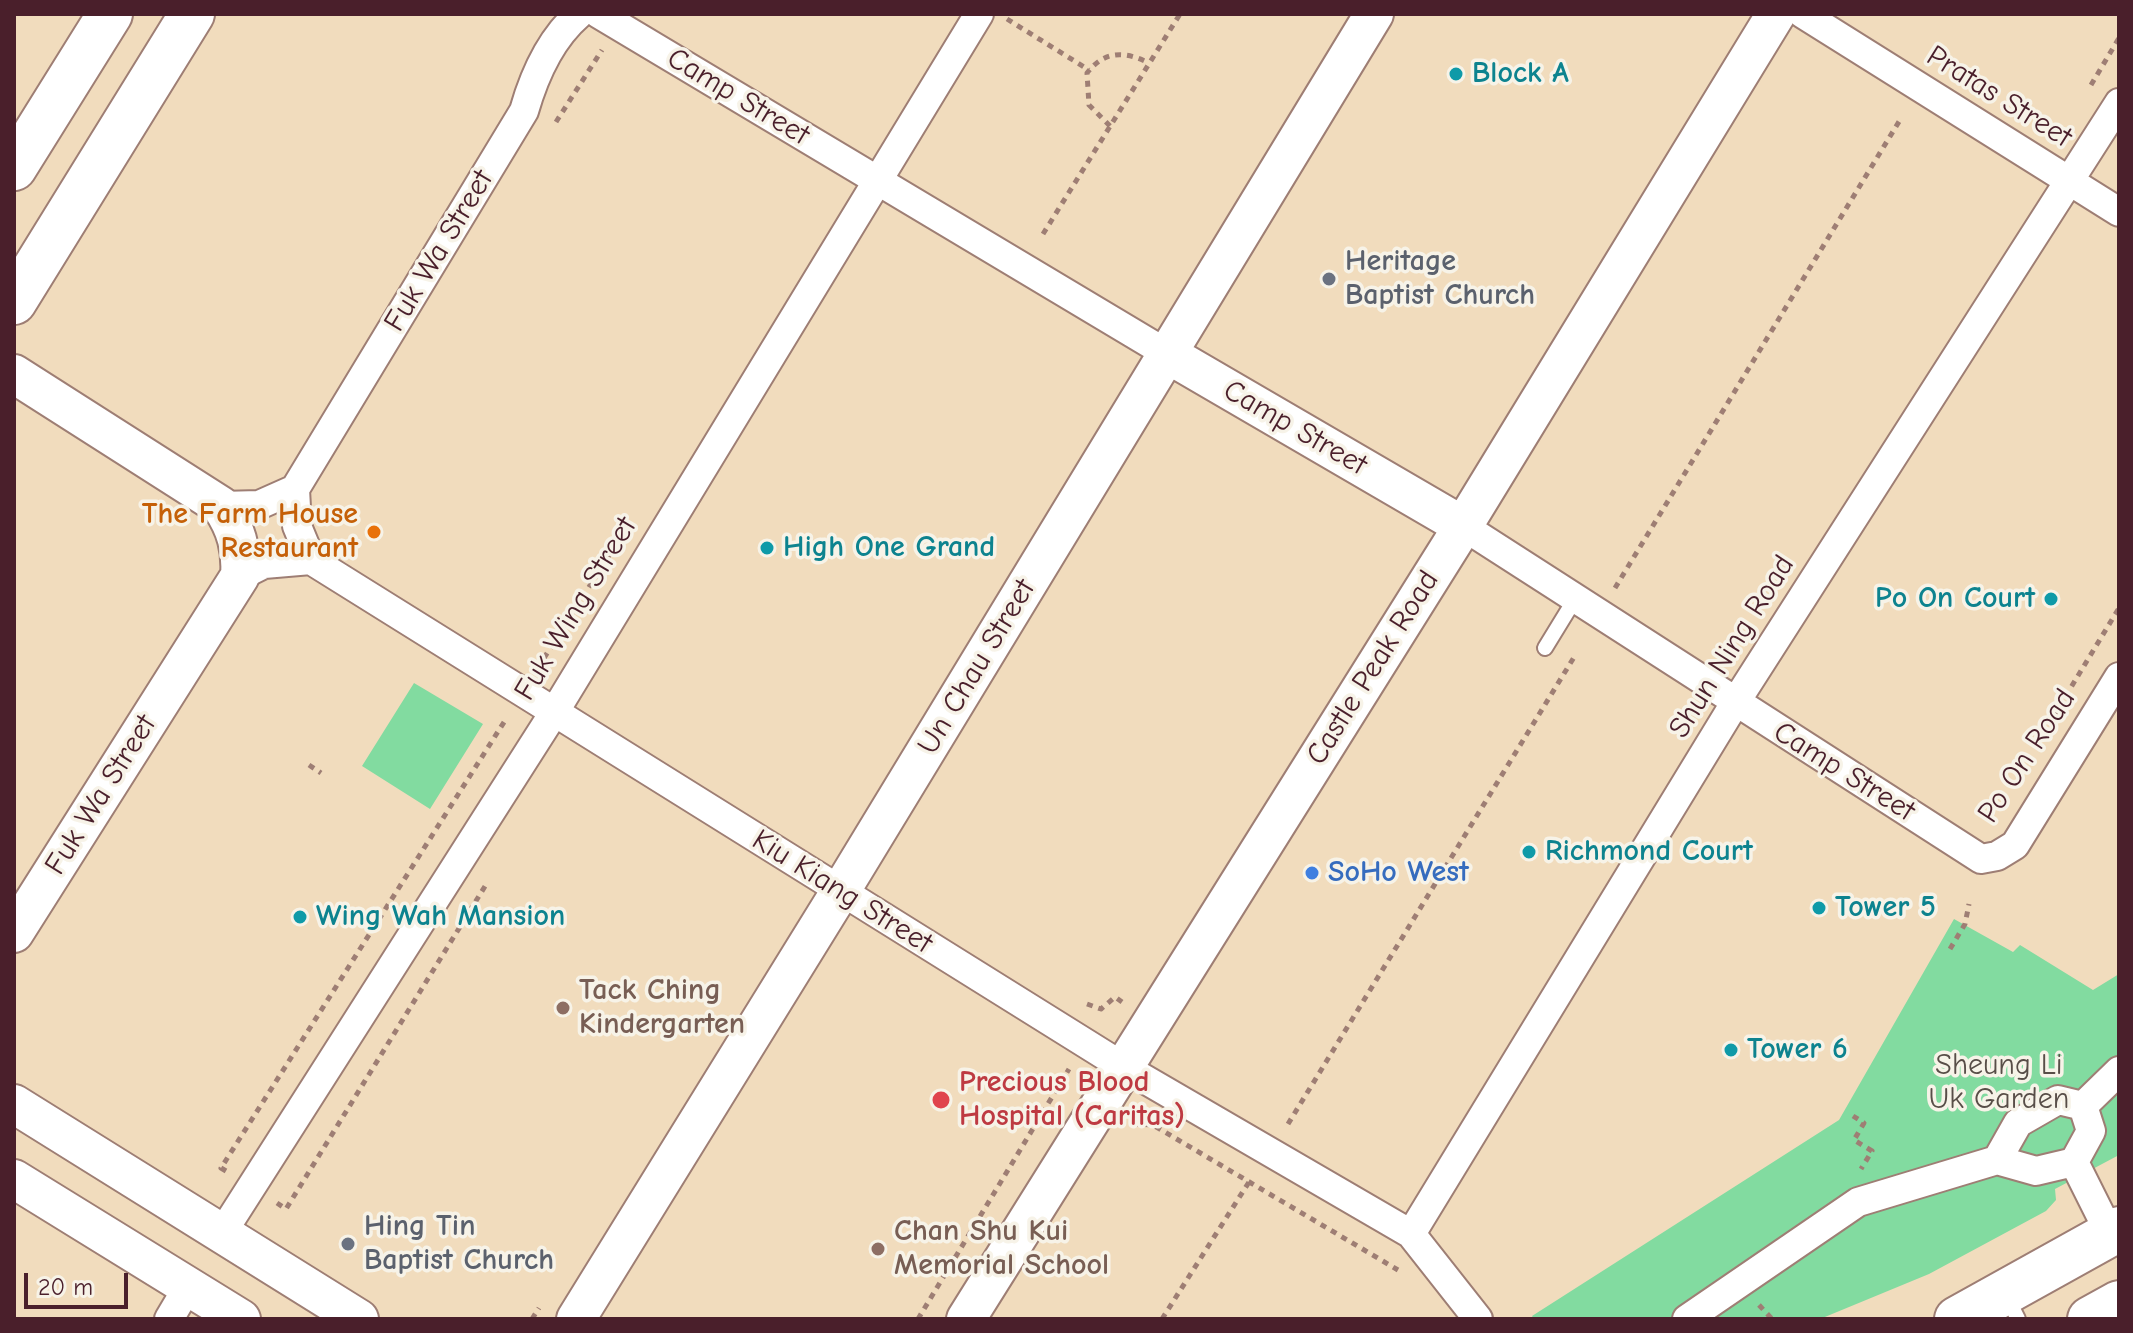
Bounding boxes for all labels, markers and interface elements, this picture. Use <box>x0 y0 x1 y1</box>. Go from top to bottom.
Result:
street label: Pratas Street <box>1920 38 2078 156</box>
street label: Camp Street <box>660 40 816 154</box>
place label: Block A <box>1472 56 1569 92</box>
marker: Block A <box>1447 65 1465 83</box>
street label: Fuk Wa Street <box>377 164 501 338</box>
place label: Heritage Baptist Church <box>1345 244 1535 314</box>
marker: Heritage Baptist Church <box>1320 270 1338 288</box>
street label: Camp Street <box>1217 372 1373 484</box>
place label: The Farm House Restaurant <box>142 497 358 568</box>
street label: Fuk Wing Street <box>507 511 645 707</box>
marker: The Farm House Restaurant <box>365 523 383 541</box>
place label: High One Grand <box>783 530 995 566</box>
marker: High One Grand <box>758 539 776 557</box>
street label: Shun Ning Road <box>1662 549 1802 745</box>
street label: Castle Peak Road <box>1299 564 1447 772</box>
street label: Un Chau Street <box>911 573 1043 761</box>
place label: Po On Court <box>1875 581 2035 617</box>
marker: Po On Court <box>2042 590 2060 608</box>
street label: Po On Road <box>1970 682 2084 830</box>
street label: Fuk Wa Street <box>38 708 164 882</box>
street label: Camp Street <box>1767 714 1921 830</box>
street label: Kiu Kiang Street <box>745 822 939 962</box>
place label: Richmond Court <box>1545 834 1753 870</box>
marker: Richmond Court <box>1520 843 1538 861</box>
place label: SoHo West <box>1328 855 1469 891</box>
marker: SoHo West <box>1303 864 1321 882</box>
place label: Tower 5 <box>1835 890 1936 926</box>
place label: Wing Wah Mansion <box>316 899 565 935</box>
marker: Tower 5 <box>1810 899 1828 917</box>
marker: Wing Wah Mansion <box>291 908 309 926</box>
place label: Tack Ching Kindergarten <box>579 973 745 1044</box>
marker: Tack Ching Kindergarten <box>554 999 572 1017</box>
place label: Tower 6 <box>1747 1032 1848 1068</box>
marker: Tower 6 <box>1722 1041 1740 1059</box>
park label: Sheung Li Uk Garden <box>1929 1048 2069 1118</box>
place label: Precious Blood Hospital (Caritas) <box>959 1065 1185 1136</box>
marker: Precious Blood Hospital (Caritas) <box>930 1089 952 1111</box>
place label: Hing Tin Baptist Church <box>364 1209 554 1280</box>
place label: Chan Shu Kui Memorial School <box>894 1214 1109 1284</box>
marker: Hing Tin Baptist Church <box>339 1235 357 1253</box>
marker: Chan Shu Kui Memorial School <box>869 1240 887 1258</box>
scale bar <box>28 1257 132 1307</box>
text: 20 m <box>38 1273 93 1301</box>

